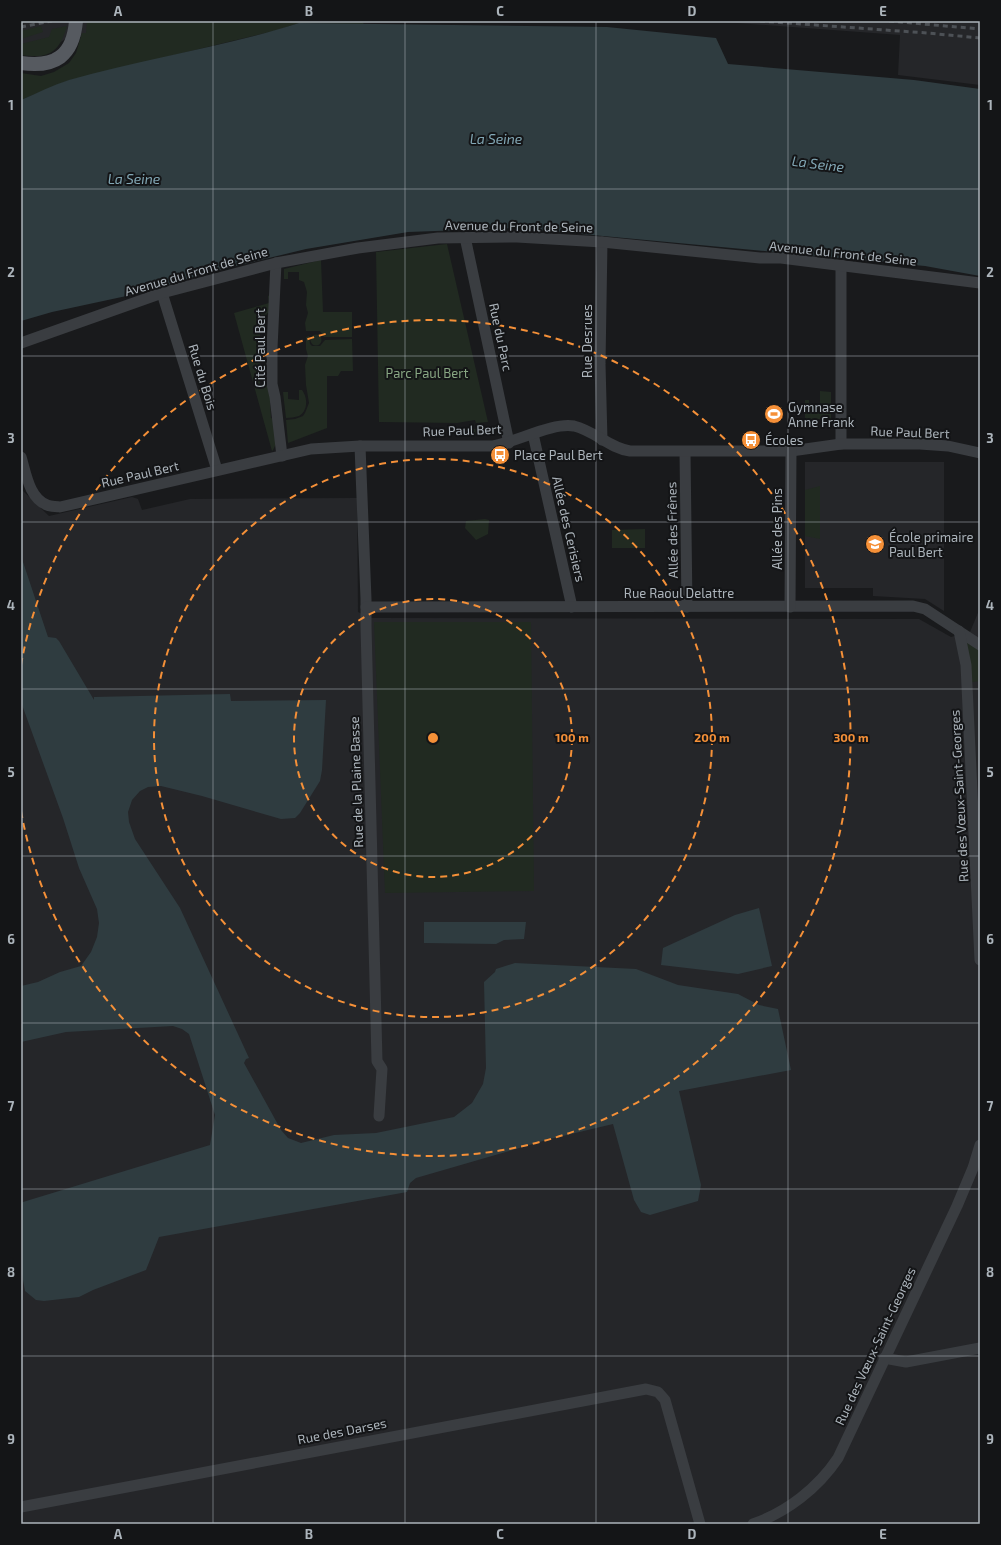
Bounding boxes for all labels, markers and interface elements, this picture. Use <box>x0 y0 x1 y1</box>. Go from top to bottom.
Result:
text: A <box>114 3 123 19</box>
text: B <box>305 3 313 19</box>
text: C <box>496 3 504 19</box>
text: D <box>688 3 697 19</box>
text: E <box>879 3 887 19</box>
text: 1 <box>8 97 14 113</box>
text: 1 <box>987 97 993 113</box>
water label: La Seine <box>470 130 523 147</box>
water label: La Seine <box>791 152 846 175</box>
water label: La Seine <box>108 170 161 187</box>
street label: Avenue du Front de Seine <box>445 217 593 235</box>
street label: Avenue du Front de Seine <box>768 237 918 269</box>
street label: Avenue du Front de Seine <box>123 243 269 299</box>
text: 2 <box>7 264 15 280</box>
text: 2 <box>986 264 994 280</box>
street label: Rue du Parc <box>486 301 516 373</box>
street label: Rue Desrues <box>579 304 595 378</box>
street label: Cité Paul Bert <box>252 308 268 388</box>
street label: Rue du Bois <box>185 342 221 412</box>
park label: Parc Paul Bert <box>386 365 468 381</box>
place label: Gymnase Anne Frank <box>788 399 855 430</box>
sports icon: Gymnase Anne Frank <box>763 403 785 425</box>
street label: Rue Paul Bert <box>422 421 502 439</box>
street label: Rue Paul Bert <box>870 423 950 441</box>
bus stop icon: Écoles <box>740 429 762 451</box>
text: 3 <box>7 430 15 446</box>
text: 3 <box>986 430 994 446</box>
place label: Écoles <box>765 431 803 448</box>
bus stop icon: Place Paul Bert <box>489 444 511 466</box>
place label: Place Paul Bert <box>514 447 603 463</box>
street label: Rue Paul Bert <box>100 457 180 491</box>
street label: Allée des Cerisiers <box>549 475 589 583</box>
street label: Allée des Frênes <box>663 482 681 578</box>
street label: Allée des Pins <box>769 488 785 570</box>
place label: École primaire Paul Bert <box>889 528 973 560</box>
school or university icon: École primaire Paul Bert <box>864 533 886 555</box>
street label: Rue Raoul Delattre <box>624 585 734 601</box>
text: 4 <box>7 597 15 613</box>
text: 4 <box>986 597 994 613</box>
street label: Rue des Vœux-Saint-Georges <box>947 710 971 882</box>
street label: Rue de la Plaine Basse <box>346 716 366 848</box>
text: 100 m <box>555 730 589 744</box>
text: 200 m <box>694 730 730 744</box>
text: 300 m <box>833 730 869 744</box>
centre of rings <box>426 731 440 745</box>
text: 5 <box>7 764 15 780</box>
text: 5 <box>986 764 994 780</box>
text: 6 <box>7 931 15 947</box>
text: 6 <box>986 931 994 947</box>
text: 7 <box>8 1098 15 1114</box>
text: 7 <box>987 1098 994 1114</box>
text: 8 <box>7 1264 15 1280</box>
text: 8 <box>986 1264 994 1280</box>
street label: Rue des Vœux-Saint-Georges <box>831 1265 919 1427</box>
street label: Rue des Darses <box>296 1415 388 1447</box>
text: 9 <box>7 1431 15 1447</box>
text: 9 <box>986 1431 994 1447</box>
text: A <box>114 1526 123 1542</box>
text: B <box>305 1526 313 1542</box>
text: C <box>496 1526 504 1542</box>
text: D <box>688 1526 697 1542</box>
text: E <box>879 1526 887 1542</box>

